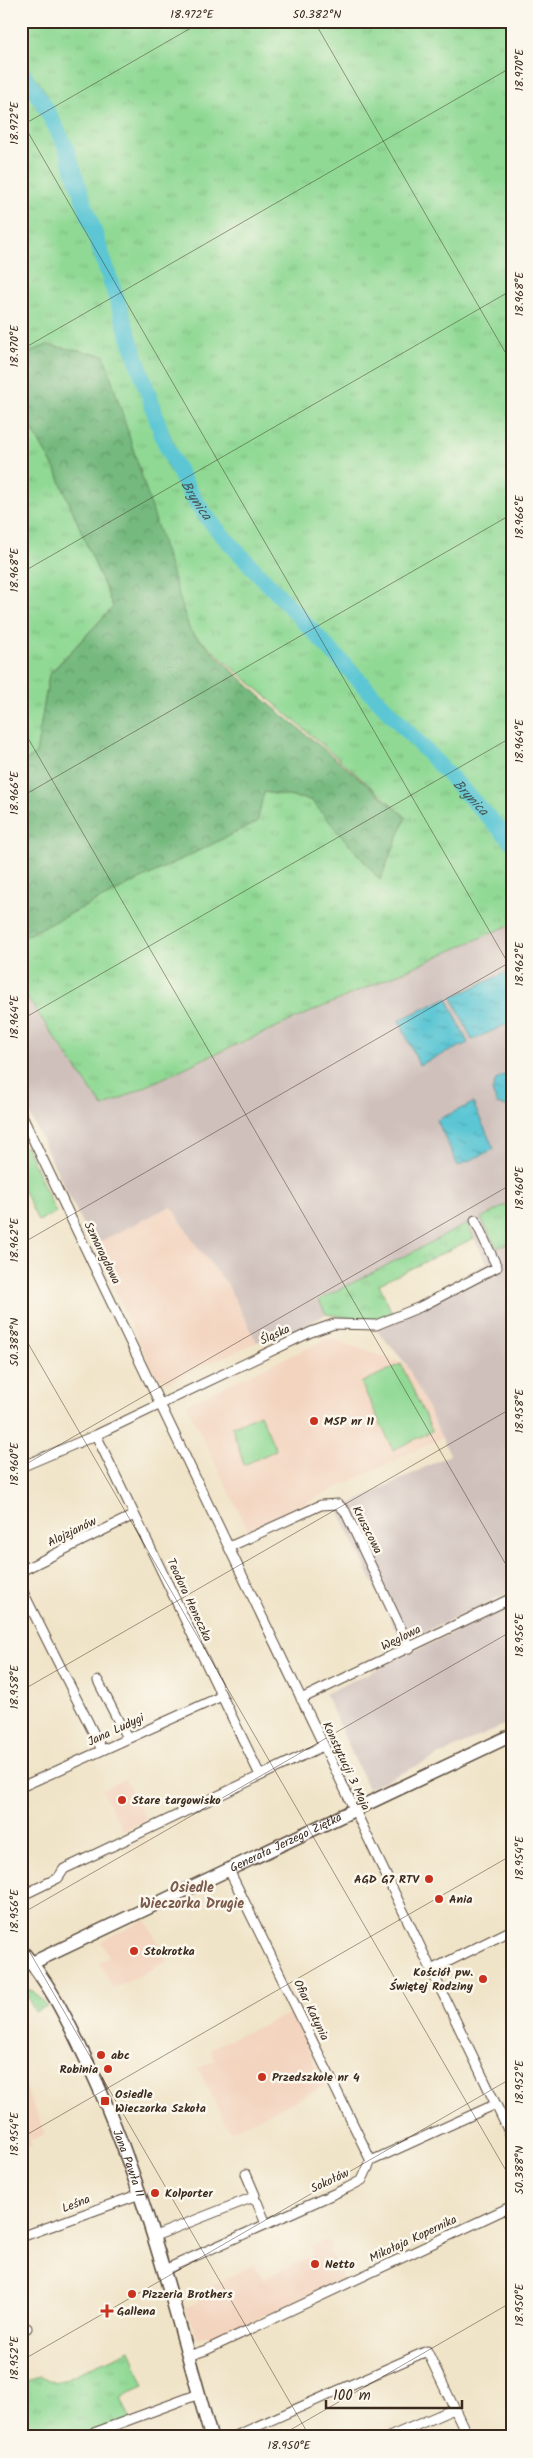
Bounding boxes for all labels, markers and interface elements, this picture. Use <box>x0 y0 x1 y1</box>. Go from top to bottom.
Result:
text: 18.972°E <box>170 5 215 24</box>
text: 50.382°N <box>293 5 341 24</box>
text: 18.970°E <box>510 48 529 91</box>
text: 18.972°E <box>5 100 24 145</box>
text: 18.968°E <box>510 271 529 316</box>
text: 18.970°E <box>5 324 24 367</box>
water label: Brynica <box>175 477 218 526</box>
text: 18.966°E <box>510 494 529 539</box>
text: 18.968°E <box>5 547 24 592</box>
text: 18.964°E <box>510 718 529 763</box>
text: 18.966°E <box>5 770 24 815</box>
water label: Brynica <box>447 774 494 822</box>
text: 18.962°E <box>510 941 529 986</box>
text: 18.964°E <box>5 994 24 1039</box>
text: 18.960°E <box>510 1165 529 1210</box>
text: 18.962°E <box>5 1217 24 1262</box>
street label: Szmaragdowa <box>79 1219 125 1288</box>
text: 50.388°N <box>5 1318 24 1366</box>
street label: Śląska <box>257 1320 294 1350</box>
text: 18.958°E <box>510 1388 529 1433</box>
place label: MSP nr 11 <box>324 1412 374 1431</box>
marker: MSP nr 11 <box>308 1415 320 1427</box>
text: 18.960°E <box>5 1441 24 1486</box>
street label: Kruszcowa <box>347 1503 387 1558</box>
street label: Alojzjanów <box>44 1512 101 1552</box>
street label: Teodora Heneczka <box>161 1555 217 1645</box>
text: 18.956°E <box>510 1612 529 1657</box>
street label: Węglowa <box>378 1620 425 1656</box>
text: 18.958°E <box>5 1664 24 1709</box>
street label: Jana Ludygi <box>85 1708 149 1751</box>
street label: Konstytucji 3 Maja <box>317 1718 375 1814</box>
place label: Stare targowisko <box>132 1791 221 1810</box>
marker: Stare targowisko <box>116 1794 128 1806</box>
street label: Generała Jerzego Ziętka <box>227 1807 345 1877</box>
text: 18.954°E <box>510 1835 529 1880</box>
place label: AGD G7 RTV <box>354 1870 421 1889</box>
marker: AGD G7 RTV <box>423 1873 435 1885</box>
district label: Osiedle Wieczorka Drugie <box>140 1877 244 1915</box>
text: 18.956°E <box>5 1888 24 1933</box>
place label: Ania <box>449 1890 472 1909</box>
marker: Ania <box>433 1893 445 1905</box>
place label: Stokrotka <box>144 1942 195 1961</box>
marker: Stokrotka <box>128 1945 140 1957</box>
place label: Kościół pw. Świętej Rodziny <box>390 1963 474 1996</box>
marker: Kościół pw. Świętej Rodziny <box>477 1973 489 1985</box>
street label: Ofiar Katynia <box>288 1976 334 2044</box>
place label: abc <box>111 2046 130 2065</box>
marker: abc <box>95 2049 107 2061</box>
text: 18.952°E <box>510 2059 529 2104</box>
place label: Robinia <box>60 2060 98 2079</box>
marker: Robinia <box>102 2063 114 2075</box>
place label: Przedszkole nr 4 <box>272 2068 360 2087</box>
marker: Przedszkole nr 4 <box>256 2071 268 2083</box>
place label: Osiedle Wieczorka Szkoła <box>115 2085 206 2118</box>
marker: Osiedle Wieczorka Szkoła <box>99 2095 111 2107</box>
text: 18.954°E <box>5 2111 24 2156</box>
street label: Jana Pawła II <box>108 2127 150 2200</box>
text: 50.388°N <box>510 2146 529 2194</box>
street label: Sokołów <box>308 2163 353 2198</box>
place label: Kolporter <box>165 2184 213 2203</box>
marker: Kolporter <box>149 2187 161 2199</box>
street label: Leśna <box>59 2190 93 2218</box>
street label: Mikołaja Kopernika <box>366 2210 460 2268</box>
place label: Netto <box>325 2255 355 2274</box>
marker: Netto <box>309 2258 321 2270</box>
text: 18.950°E <box>510 2282 529 2327</box>
place label: Pizzeria Brothers <box>142 2285 233 2304</box>
marker: Pizzeria Brothers <box>126 2288 138 2300</box>
place label: Gallena <box>117 2302 155 2321</box>
marker: Gallena <box>101 2305 113 2317</box>
text: 18.952°E <box>5 2335 24 2380</box>
scale bar <box>326 2378 462 2410</box>
text: 100 m <box>333 2384 371 2408</box>
text: 18.950°E <box>267 2436 312 2455</box>

